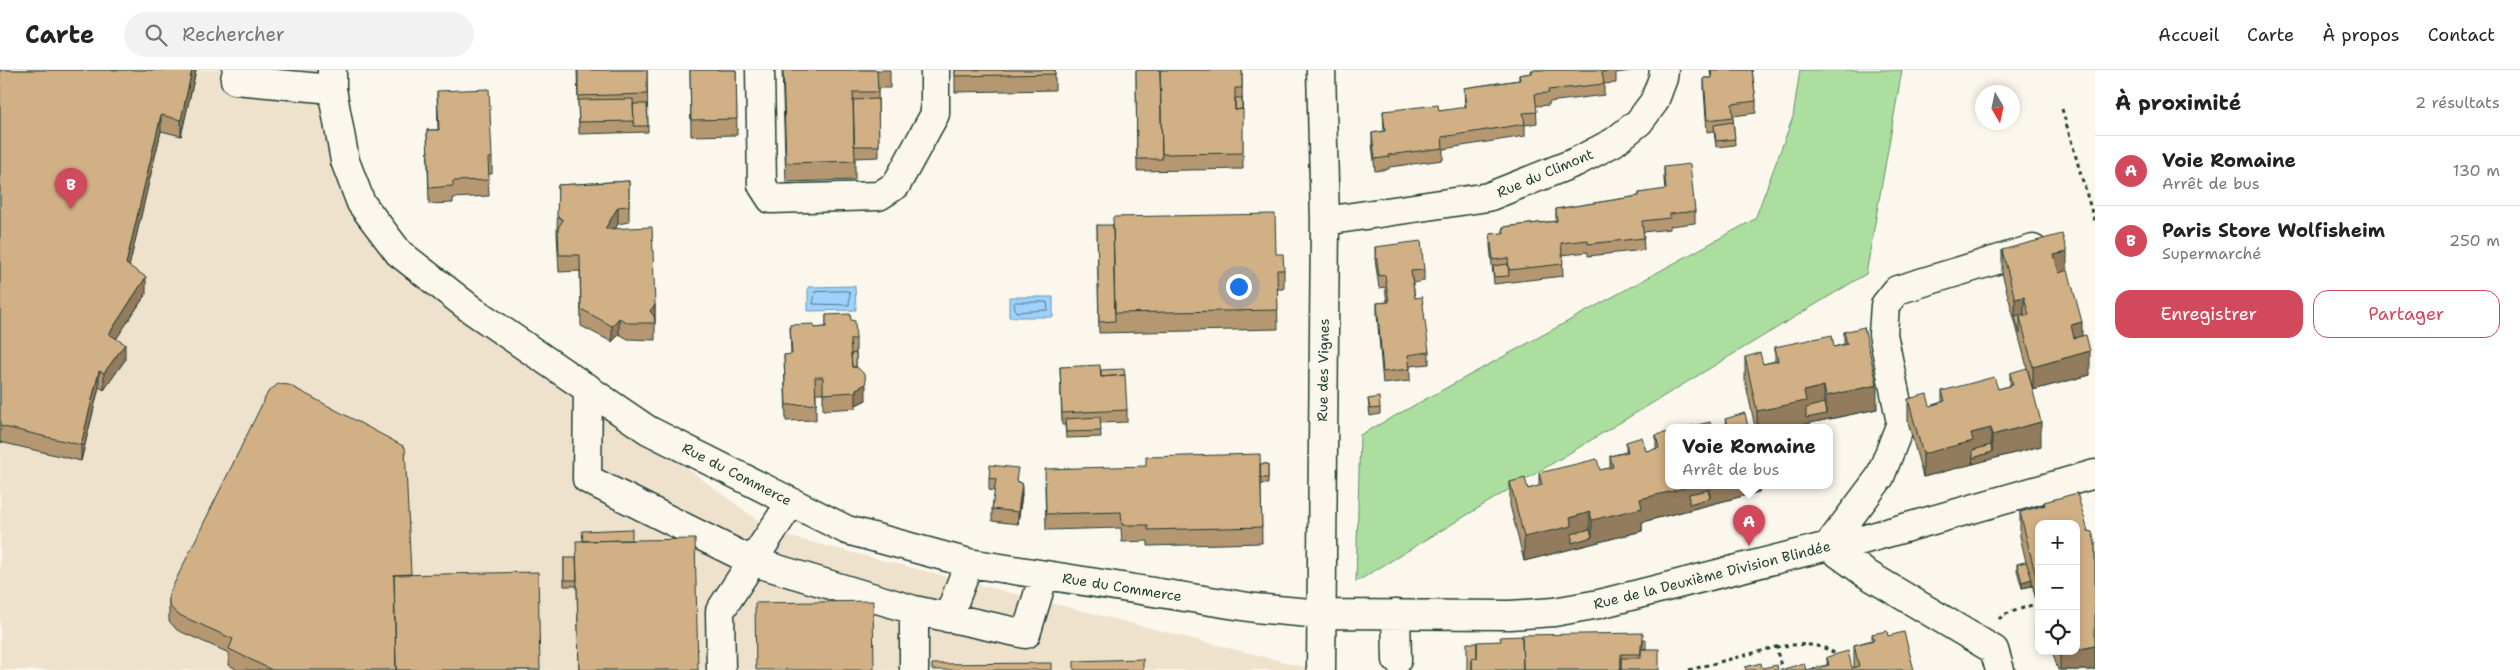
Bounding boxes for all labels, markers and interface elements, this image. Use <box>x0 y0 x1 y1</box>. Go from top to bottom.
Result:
search box <box>124 12 474 57</box>
text: Carte <box>25 19 94 51</box>
icon: search <box>142 21 170 49</box>
text: Rechercher <box>182 22 285 47</box>
text: Accueil <box>2158 23 2219 47</box>
text: Carte <box>2247 23 2294 47</box>
text: À propos <box>2322 23 2400 47</box>
text: Contact <box>2428 23 2495 47</box>
north arrow <box>1975 85 2020 130</box>
text: À proximité <box>2115 89 2241 117</box>
text: 2 résultats <box>2415 92 2500 113</box>
street label: Rue du Climont <box>1494 145 1596 201</box>
text: Voie Romaine <box>2162 148 2296 173</box>
text: A <box>2125 160 2137 181</box>
text: 130 m <box>2453 160 2500 181</box>
pin: B <box>55 168 87 209</box>
text: Arrêt de bus <box>2162 173 2260 194</box>
text: Paris Store Wolfisheim <box>2162 218 2385 243</box>
text: B <box>2126 230 2136 251</box>
text: 250 m <box>2449 230 2500 251</box>
text: Supermarché <box>2162 243 2261 264</box>
your location <box>1226 274 1252 300</box>
button: Enregistrer <box>2115 290 2303 338</box>
button: Partager <box>2313 290 2500 338</box>
street label: Rue des Vignes <box>1313 318 1333 422</box>
popup <box>1665 424 1833 489</box>
text: Voie Romaine <box>1682 434 1816 459</box>
street label: Rue du Commerce <box>679 439 795 509</box>
text: Arrêt de bus <box>1682 459 1780 480</box>
pin: A <box>1733 505 1765 546</box>
map controls <box>2035 520 2080 655</box>
button: + <box>2035 520 2080 565</box>
street label: Rue de la Deuxième Division Blindée <box>1592 537 1832 613</box>
button: − <box>2035 565 2080 610</box>
street label: Rue du Commerce <box>1061 569 1183 605</box>
button: locate <box>2035 610 2080 655</box>

